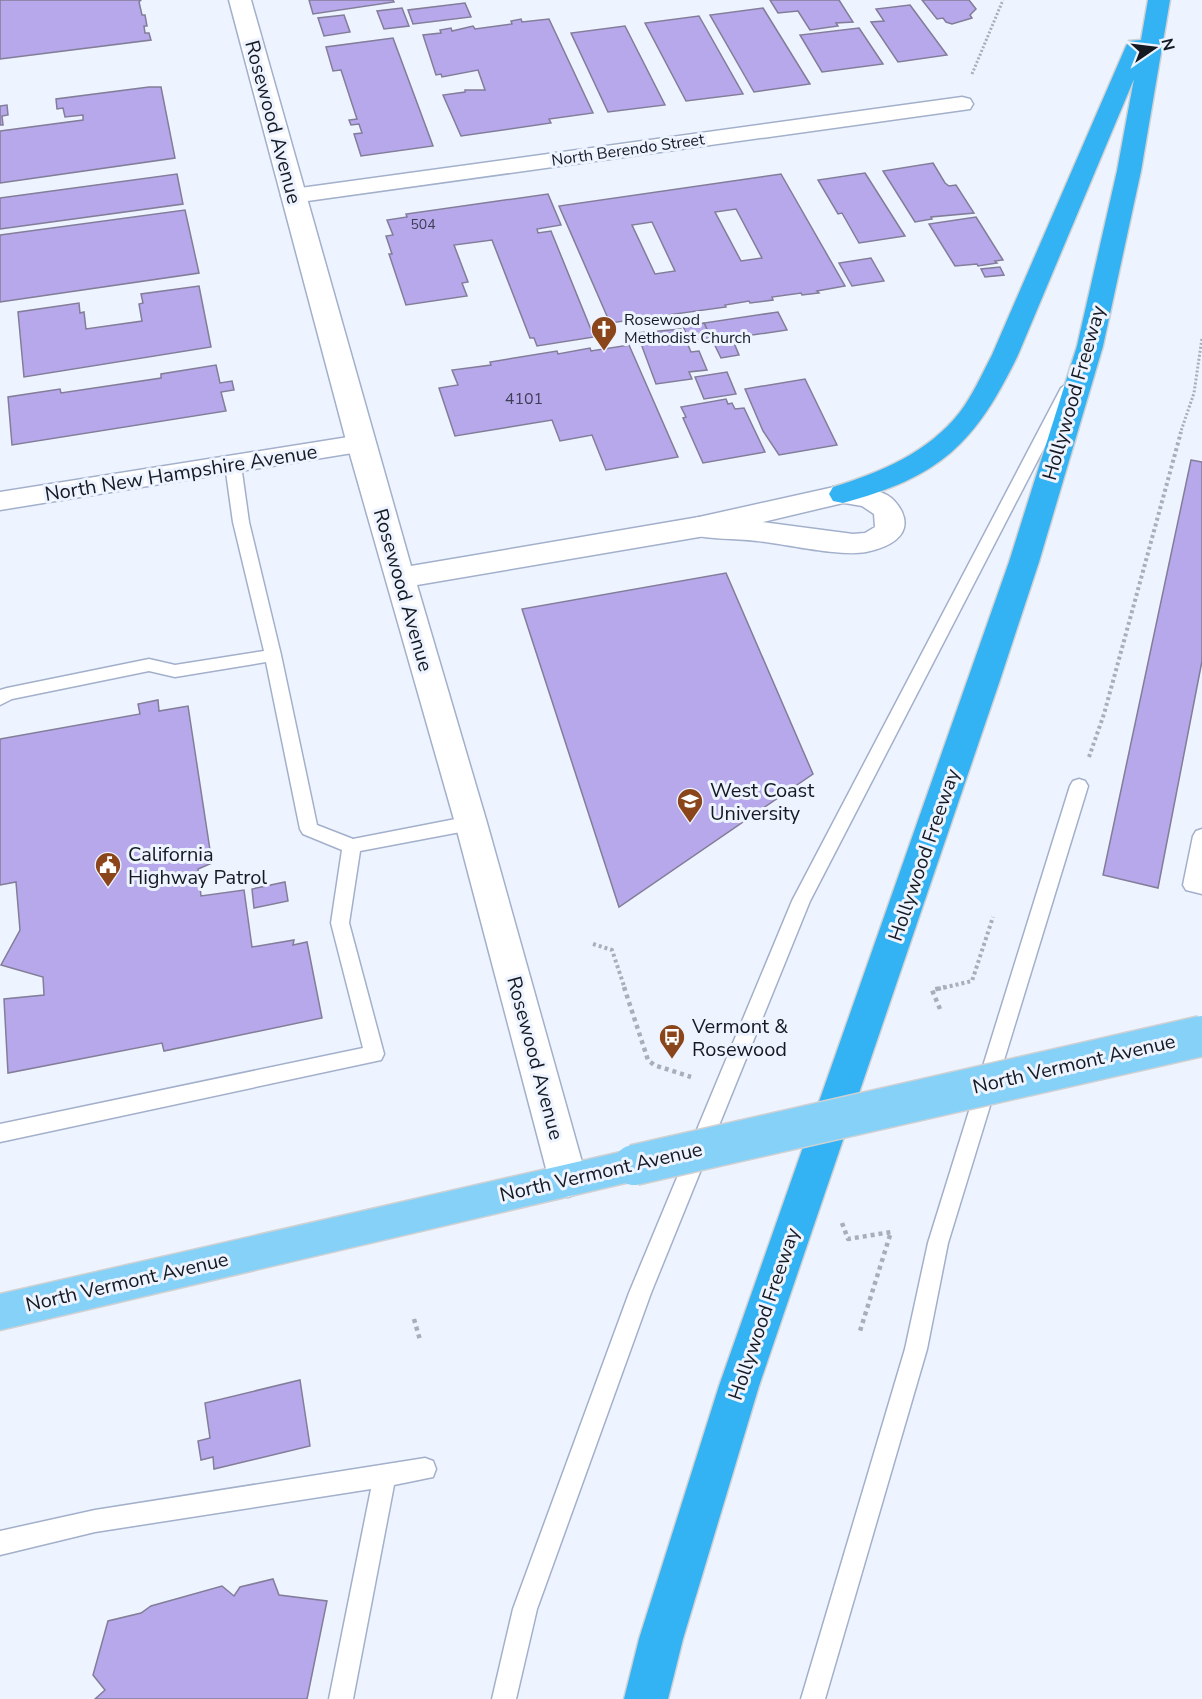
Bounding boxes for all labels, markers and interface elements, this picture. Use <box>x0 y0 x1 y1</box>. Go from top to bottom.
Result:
north arrow <box>1124 18 1184 78</box>
text: N <box>1155 36 1180 53</box>
street label: Rosewood Avenue <box>238 37 308 207</box>
street label: North Berendo Street <box>550 128 706 172</box>
house number: 504 <box>410 215 436 234</box>
street label: Hollywood Freeway <box>1036 302 1112 484</box>
place label: Rosewood Methodist Church <box>624 309 751 349</box>
church icon: Rosewood Methodist Church <box>589 314 619 352</box>
house number: 4101 <box>505 388 543 410</box>
street label: North New Hampshire Avenue <box>43 438 319 508</box>
street label: Rosewood Avenue <box>367 505 439 675</box>
street label: Hollywood Freeway <box>882 765 966 945</box>
place label: West Coast University <box>710 777 815 827</box>
school or university icon: West Coast University <box>675 786 705 824</box>
place label: California Highway Patrol <box>128 841 267 891</box>
public building icon: California Highway Patrol <box>93 850 123 888</box>
street label: Rosewood Avenue <box>500 973 570 1143</box>
place label: Vermont & Rosewood <box>691 1013 788 1063</box>
bus stop icon: Vermont & Rosewood <box>657 1022 687 1060</box>
street label: North Vermont Avenue <box>970 1028 1178 1100</box>
street label: North Vermont Avenue <box>497 1136 705 1208</box>
street label: Hollywood Freeway <box>722 1224 806 1404</box>
street label: North Vermont Avenue <box>23 1246 231 1318</box>

